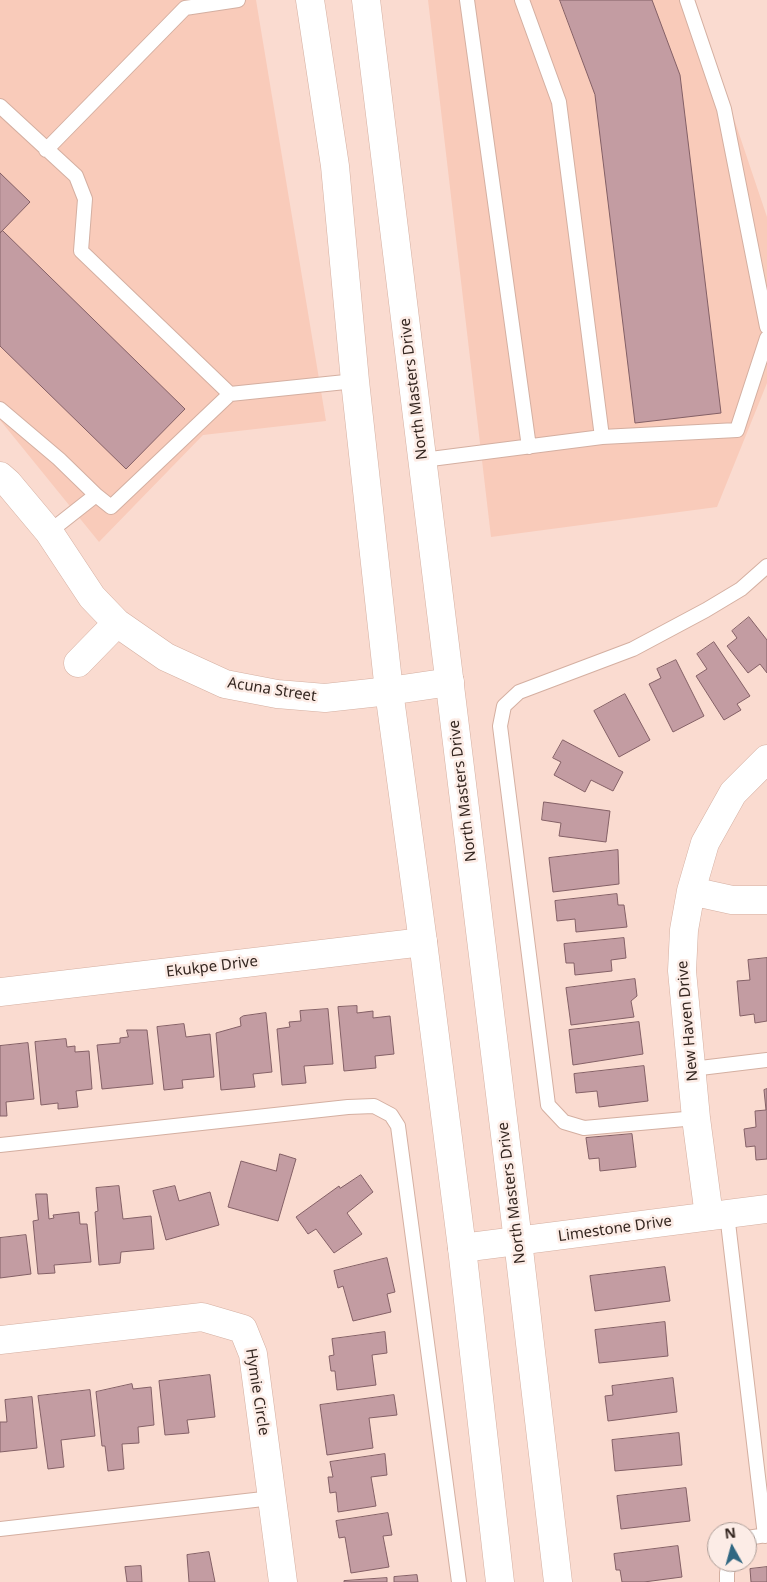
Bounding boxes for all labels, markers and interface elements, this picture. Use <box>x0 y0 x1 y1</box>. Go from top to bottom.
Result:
street label: North Masters Drive <box>396 317 432 461</box>
street label: Acuna Street <box>226 674 318 706</box>
street label: North Masters Drive <box>445 719 481 863</box>
street label: Ekukpe Drive <box>165 952 259 982</box>
street label: New Haven Drive <box>674 960 702 1082</box>
street label: North Masters Drive <box>494 1121 530 1265</box>
street label: Limestone Drive <box>557 1212 673 1246</box>
street label: Hymie Circle <box>241 1347 273 1437</box>
north arrow <box>707 1522 757 1572</box>
text: N <box>723 1522 737 1543</box>

